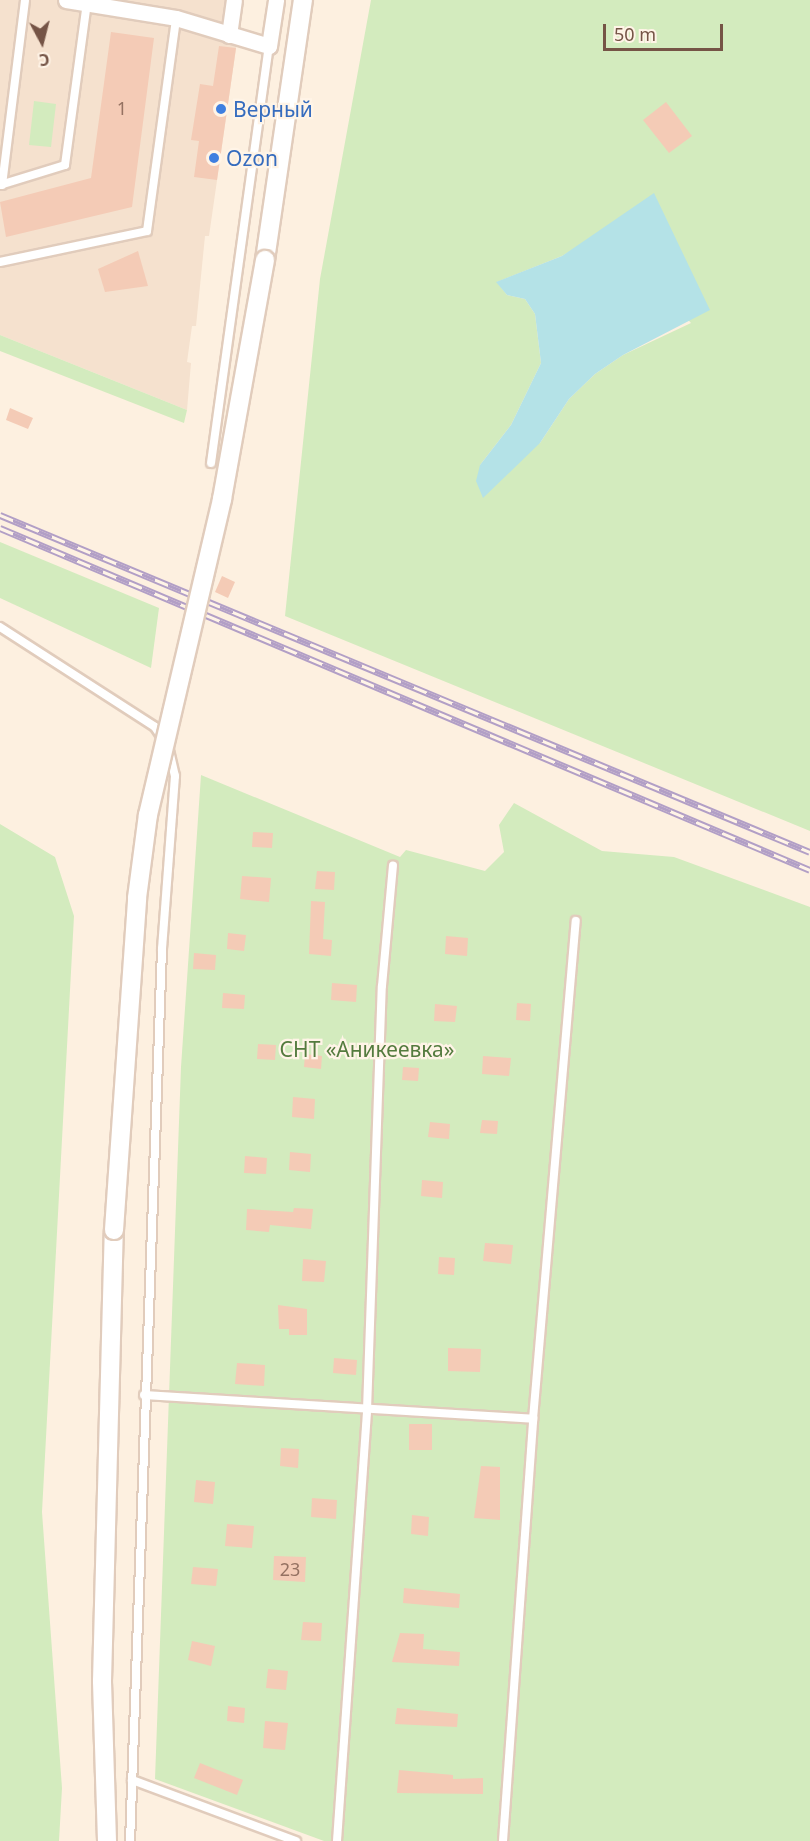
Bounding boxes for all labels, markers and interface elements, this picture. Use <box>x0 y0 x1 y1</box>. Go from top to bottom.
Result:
north arrow <box>12 12 72 72</box>
scale bar <box>606 12 726 50</box>
text: 50 m <box>614 22 656 46</box>
text: С <box>38 48 51 71</box>
place label: Верный <box>233 96 313 122</box>
house number: 1 <box>117 97 127 119</box>
marker: Верный <box>214 102 228 116</box>
place label: Ozon <box>226 145 278 171</box>
marker: Ozon <box>207 151 221 165</box>
park label: СНТ «Аникеевка» <box>280 1036 454 1062</box>
house number: 23 <box>280 1558 300 1580</box>

